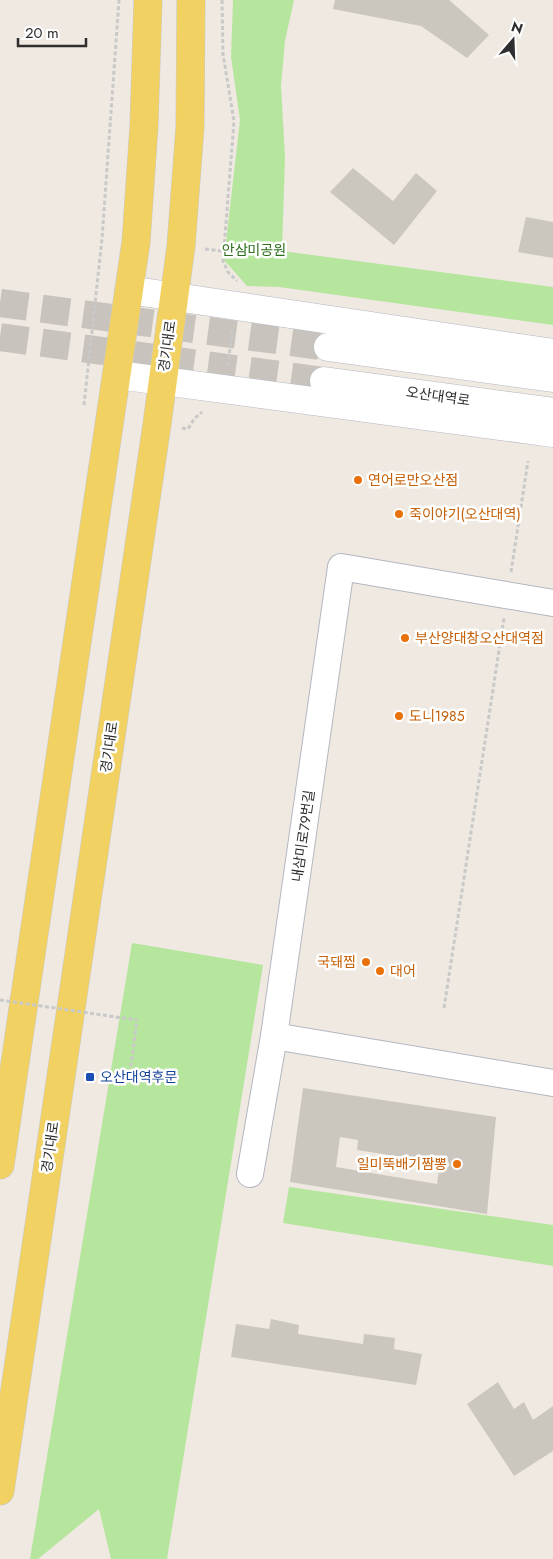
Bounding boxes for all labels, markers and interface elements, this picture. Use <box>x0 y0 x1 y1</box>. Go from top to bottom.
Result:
scale bar <box>18 15 85 47</box>
north arrow <box>488 15 538 65</box>
text: N <box>509 16 526 39</box>
text: 20 m <box>25 22 59 44</box>
park label: 안삼미공원 <box>222 240 286 260</box>
street label: 경기대로 <box>154 319 181 373</box>
street label: 오산대역로 <box>405 382 471 410</box>
place label: 연어로만오산점 <box>368 470 458 490</box>
marker: 연어로만오산점 <box>352 474 364 486</box>
place label: 죽이야기(오산대역) <box>409 504 521 524</box>
marker: 죽이야기(오산대역) <box>393 508 405 520</box>
place label: 부산양대창오산대역점 <box>415 628 544 648</box>
marker: 부산양대창오산대역점 <box>399 632 411 644</box>
place label: 도니1985 <box>409 706 465 726</box>
marker: 도니1985 <box>393 710 405 722</box>
street label: 경기대로 <box>96 720 123 774</box>
street label: 내삼미로79번길 <box>287 789 319 883</box>
place label: 국돼찜 <box>317 952 356 972</box>
marker: 국돼찜 <box>360 956 372 968</box>
place label: 대어 <box>390 961 416 981</box>
marker: 대어 <box>374 965 386 977</box>
place label: 오산대역후문 <box>100 1067 177 1087</box>
marker: 오산대역후문 <box>84 1071 96 1083</box>
street label: 경기대로 <box>37 1120 64 1174</box>
place label: 일미뚝배기짬뽕 <box>357 1154 447 1174</box>
marker: 일미뚝배기짬뽕 <box>451 1158 463 1170</box>

